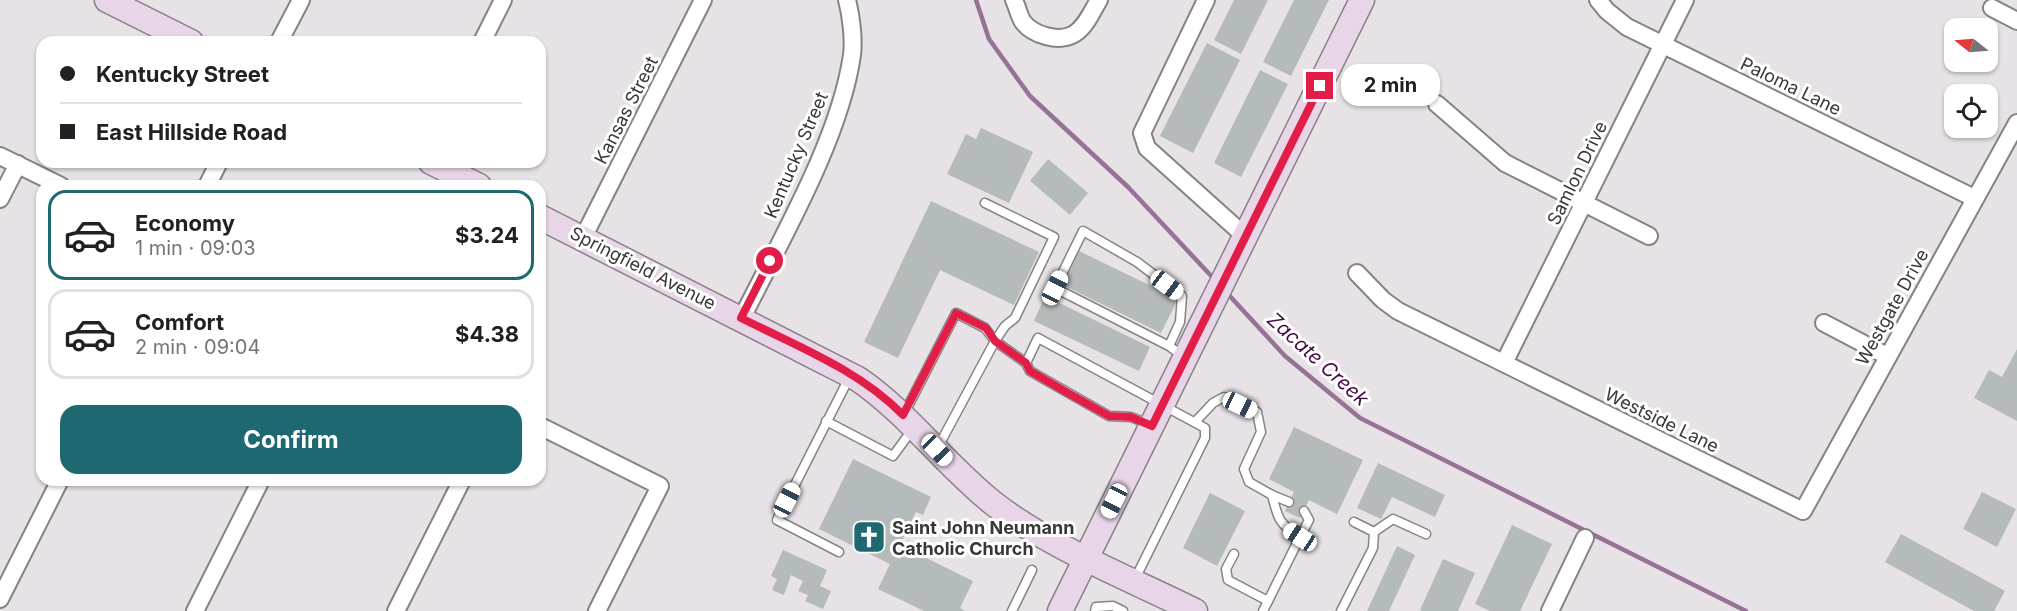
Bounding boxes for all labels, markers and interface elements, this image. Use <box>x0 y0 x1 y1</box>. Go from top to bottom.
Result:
north arrow <box>1944 18 1998 72</box>
map controls <box>1944 18 1998 138</box>
street label: Kansas Street <box>590 53 662 167</box>
street label: Paloma Lane <box>1737 53 1845 119</box>
text: Kentucky Street <box>96 61 269 87</box>
callout: 2 min <box>1341 65 1440 107</box>
route end <box>1306 72 1333 99</box>
text: 2 min <box>1364 73 1417 97</box>
button: locate <box>1944 84 1998 138</box>
street label: Kentucky Street <box>760 89 832 221</box>
street label: Samlon Drive <box>1543 118 1611 228</box>
text: East Hillside Road <box>96 119 287 145</box>
icon: car <box>63 208 117 262</box>
text: Economy <box>135 210 235 236</box>
text: $3.24 <box>455 222 519 248</box>
street label: Springfield Avenue <box>567 222 719 314</box>
text: 1 min · 09:03 <box>135 236 256 260</box>
street label: Westgate Drive <box>1851 245 1933 369</box>
route start <box>756 247 783 274</box>
car <box>1147 267 1187 303</box>
car <box>1039 268 1071 308</box>
icon: car <box>63 307 117 361</box>
water label: Zacate Creek <box>1262 307 1374 411</box>
text: Comfort <box>135 309 224 335</box>
text: $4.38 <box>455 321 519 347</box>
text: 2 min · 09:04 <box>135 335 260 359</box>
street label: Westside Lane <box>1601 383 1723 457</box>
car <box>1220 389 1260 421</box>
button: Confirm <box>60 405 522 474</box>
car <box>918 431 956 469</box>
car <box>771 480 803 520</box>
car <box>1098 481 1130 521</box>
place label: Saint John Neumann Catholic Church <box>892 517 1074 559</box>
church icon: Saint John Neumann Catholic Church <box>851 519 887 555</box>
car <box>1280 520 1320 554</box>

